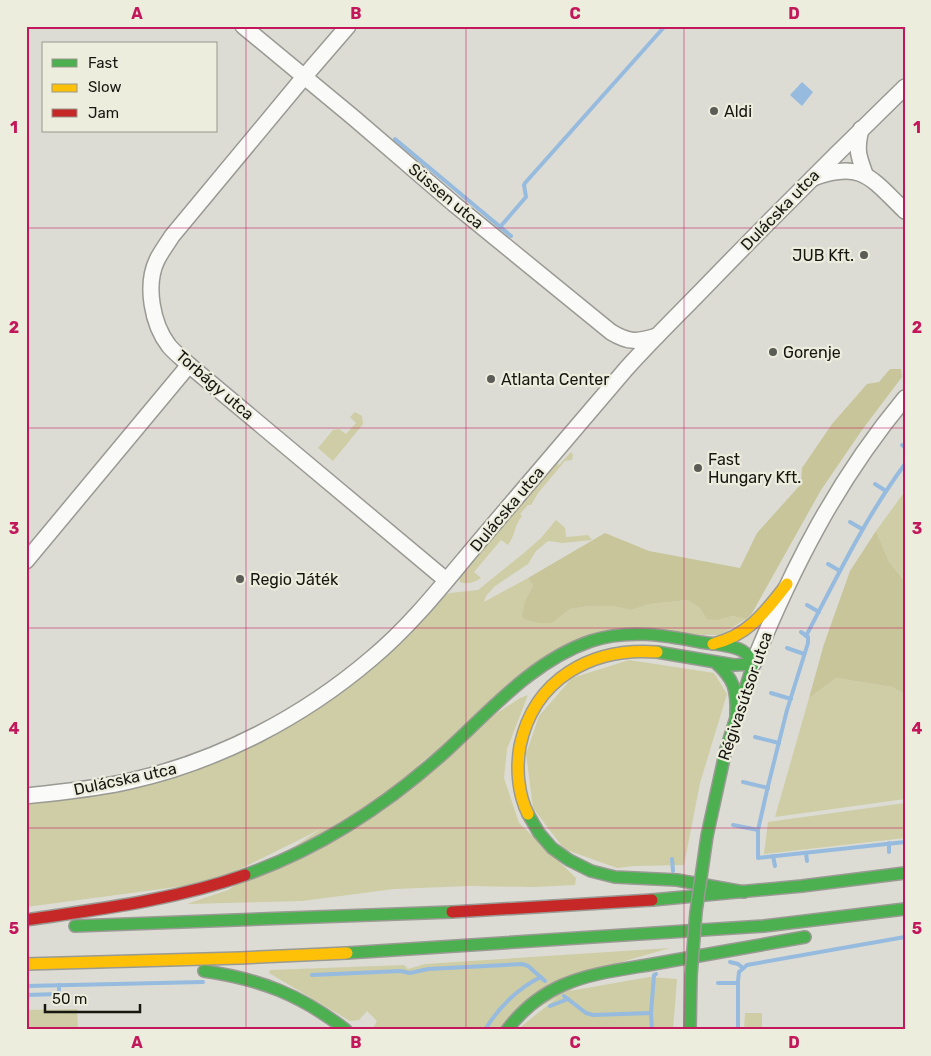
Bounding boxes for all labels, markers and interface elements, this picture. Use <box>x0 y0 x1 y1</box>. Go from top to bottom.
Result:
text: A <box>131 4 143 23</box>
text: B <box>350 4 362 23</box>
text: C <box>569 4 581 23</box>
text: D <box>788 4 800 23</box>
legend <box>42 42 218 132</box>
text: Fast <box>88 54 118 72</box>
text: Slow <box>88 78 121 96</box>
place label: Aldi <box>724 102 752 121</box>
text: Jam <box>88 104 119 122</box>
marker: Aldi <box>708 105 720 117</box>
text: 1 <box>10 118 18 137</box>
text: 1 <box>913 118 921 137</box>
street label: Süssen utca <box>405 159 487 233</box>
street label: Dulácska utca <box>737 166 823 254</box>
place label: JUB Kft. <box>792 246 854 265</box>
marker: JUB Kft. <box>858 249 870 261</box>
text: 2 <box>9 318 19 337</box>
text: 2 <box>912 318 922 337</box>
place label: Gorenje <box>783 343 841 362</box>
street label: Torbágy utca <box>172 346 258 424</box>
marker: Gorenje <box>767 346 779 358</box>
place label: Atlanta Center <box>501 370 609 389</box>
marker: Atlanta Center <box>485 373 497 385</box>
place label: Fast Hungary Kft. <box>708 450 801 487</box>
marker: Fast Hungary Kft. <box>692 462 704 474</box>
street label: Dulácska utca <box>466 463 548 555</box>
text: 3 <box>9 519 19 538</box>
text: 3 <box>912 519 922 538</box>
place label: Regio Játék <box>250 570 339 589</box>
marker: Regio Játék <box>234 573 246 585</box>
street label: Régivasútsor utca <box>714 629 776 763</box>
text: 4 <box>9 719 20 738</box>
text: 4 <box>912 719 923 738</box>
street label: Dulácska utca <box>72 759 178 799</box>
text: 5 <box>9 919 19 938</box>
text: 5 <box>912 919 922 938</box>
scale bar <box>45 981 140 1013</box>
text: 50 m <box>52 990 87 1008</box>
text: A <box>131 1033 143 1052</box>
text: B <box>350 1033 362 1052</box>
text: C <box>569 1033 581 1052</box>
text: D <box>788 1033 800 1052</box>

